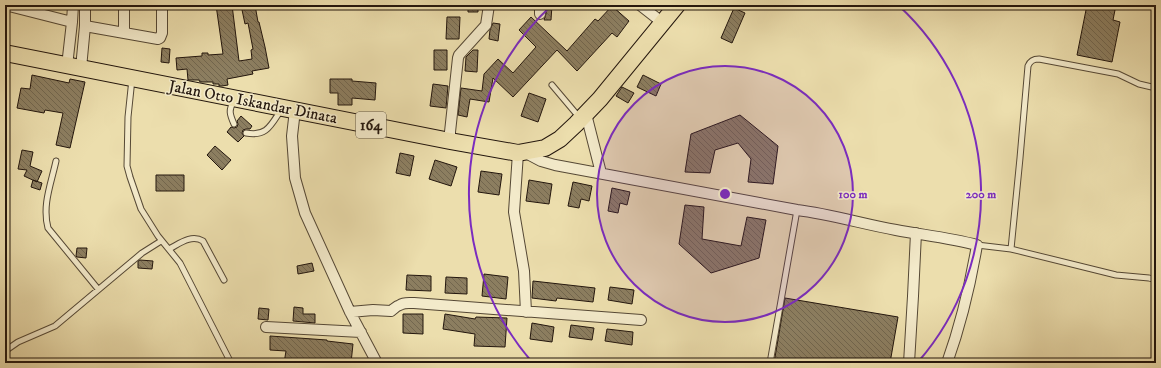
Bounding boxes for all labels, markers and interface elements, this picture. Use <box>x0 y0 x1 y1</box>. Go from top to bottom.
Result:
street label: Jalan Otto Iskandar Dinata <box>165 75 339 128</box>
road number: 164 <box>356 112 386 138</box>
centre of rings <box>718 187 732 201</box>
text: 100 m <box>839 187 867 202</box>
text: 200 m <box>966 187 996 202</box>

